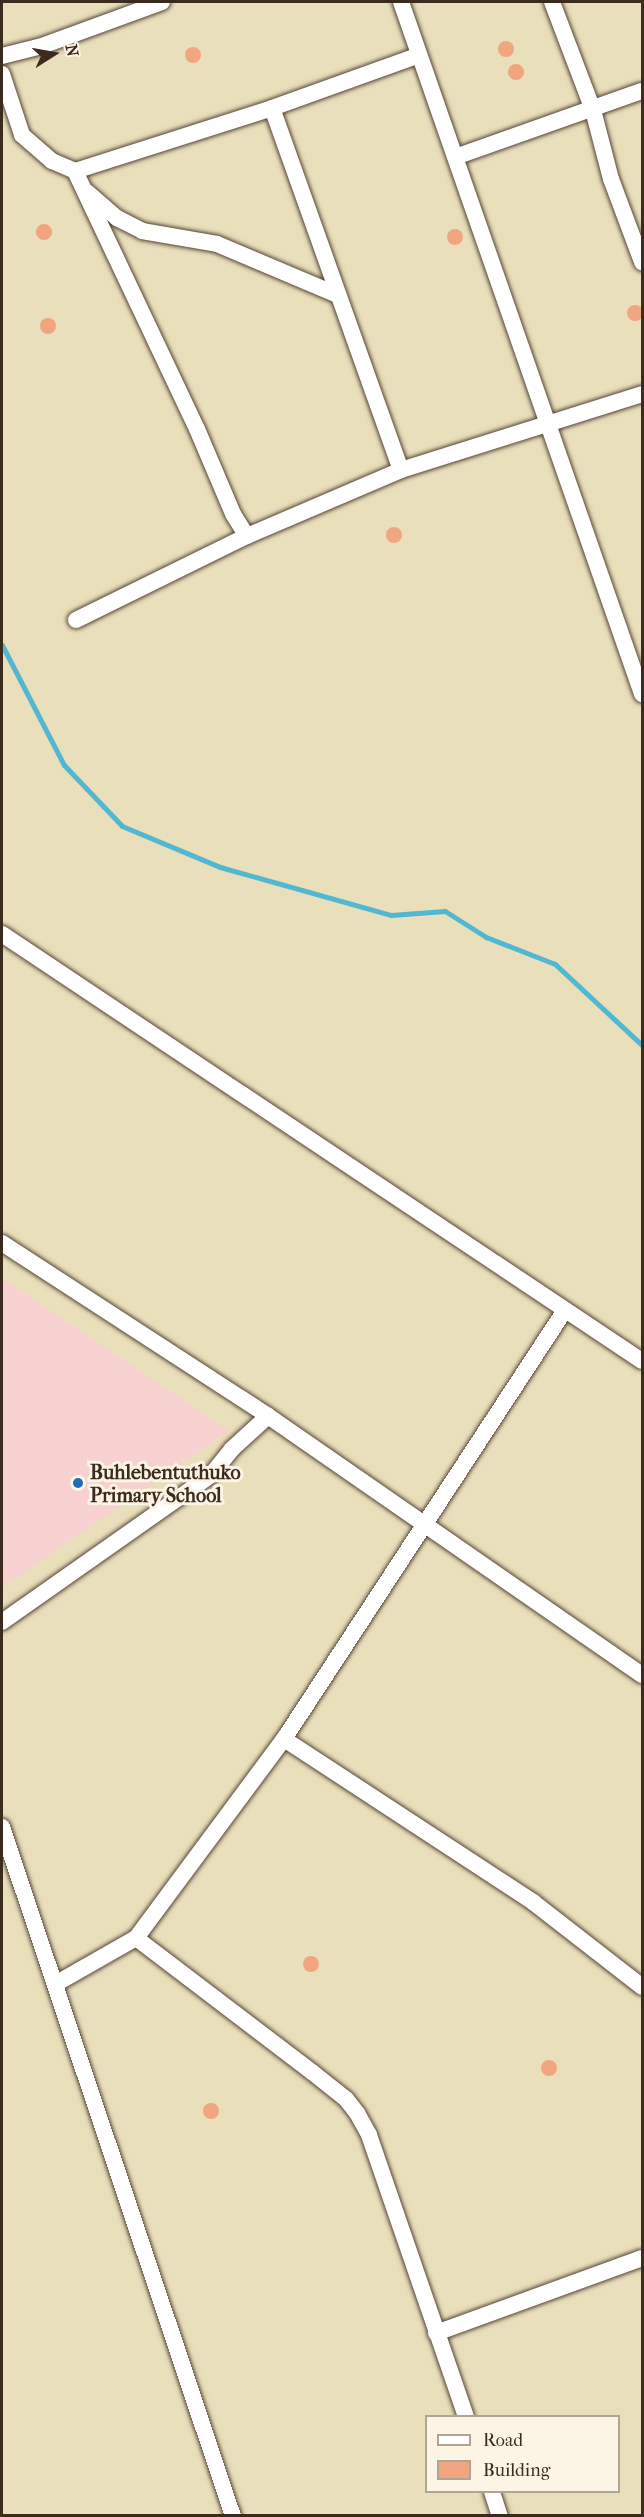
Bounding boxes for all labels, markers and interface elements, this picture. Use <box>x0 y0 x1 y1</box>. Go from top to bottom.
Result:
north arrow <box>24 24 84 84</box>
text: N <box>62 43 83 58</box>
place label: Buhlebentuthuko Primary School <box>90 1460 241 1507</box>
marker: Buhlebentuthuko Primary School <box>71 1476 85 1490</box>
legend <box>425 2415 620 2493</box>
text: Road <box>483 2430 523 2451</box>
text: Building <box>483 2460 550 2481</box>

